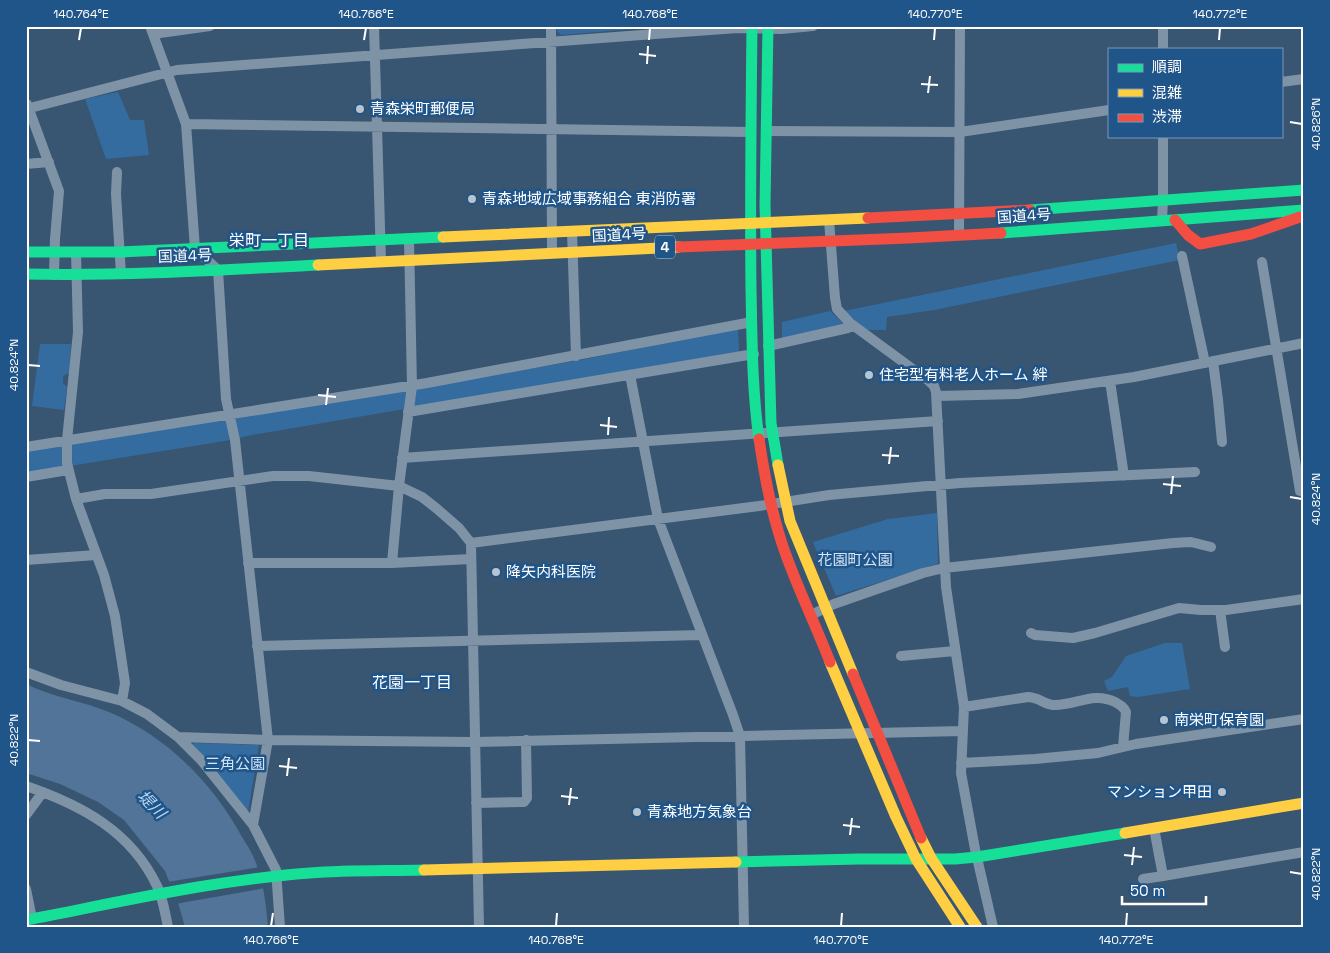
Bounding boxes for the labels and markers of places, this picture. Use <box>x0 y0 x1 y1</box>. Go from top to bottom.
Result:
place label: 青森栄町郵便局 <box>370 99 475 118</box>
marker: 青森栄町郵便局 <box>354 103 366 115</box>
place label: 青森地域広域事務組合 東消防署 <box>482 189 696 208</box>
marker: 青森地域広域事務組合 東消防署 <box>466 193 478 205</box>
place label: 住宅型有料老人ホーム 絆 <box>879 365 1047 384</box>
marker: 住宅型有料老人ホーム 絆 <box>863 369 875 381</box>
place label: 降矢内科医院 <box>506 562 596 581</box>
marker: 降矢内科医院 <box>490 566 502 578</box>
place label: 南栄町保育園 <box>1174 710 1264 729</box>
marker: 南栄町保育園 <box>1158 714 1170 726</box>
place label: マンション甲田 <box>1107 782 1212 801</box>
marker: マンション甲田 <box>1216 786 1228 798</box>
place label: 青森地方気象台 <box>647 802 752 821</box>
marker: 青森地方気象台 <box>631 806 643 818</box>

